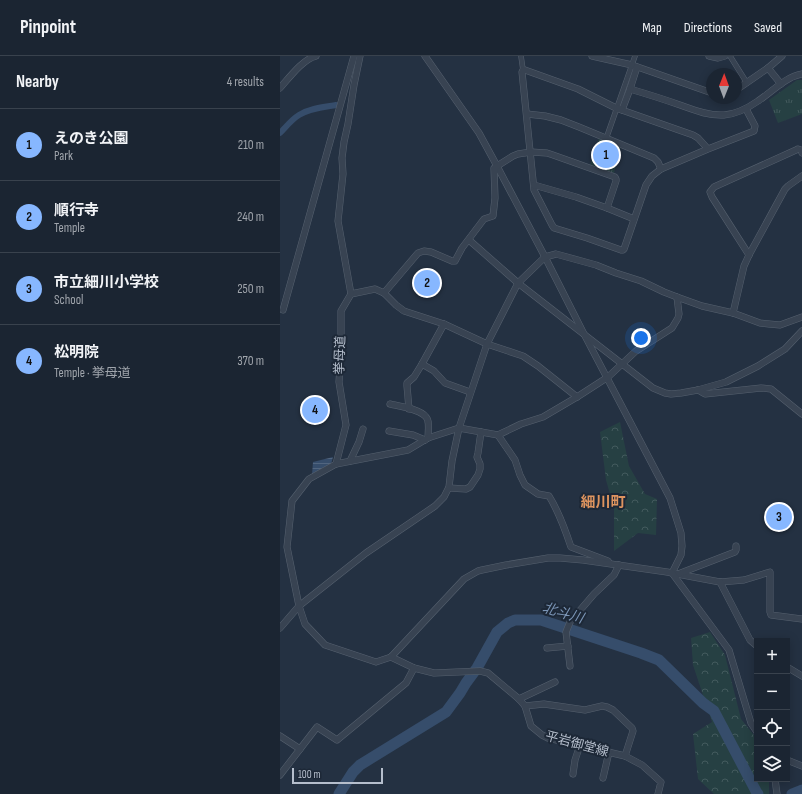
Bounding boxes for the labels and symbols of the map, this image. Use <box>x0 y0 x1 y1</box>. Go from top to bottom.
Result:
north arrow <box>706 68 742 104</box>
pin: 1 <box>593 140 619 170</box>
pin: 2 <box>414 268 440 298</box>
your location <box>631 328 651 348</box>
street label: 挙母道 <box>331 335 349 375</box>
pin: 4 <box>302 395 328 425</box>
district label: 細川町 <box>580 493 626 512</box>
pin: 3 <box>766 502 792 532</box>
water label: 北斗川 <box>540 599 587 628</box>
street label: 平岩御堂線 <box>544 728 610 760</box>
scale bar <box>292 766 383 785</box>

